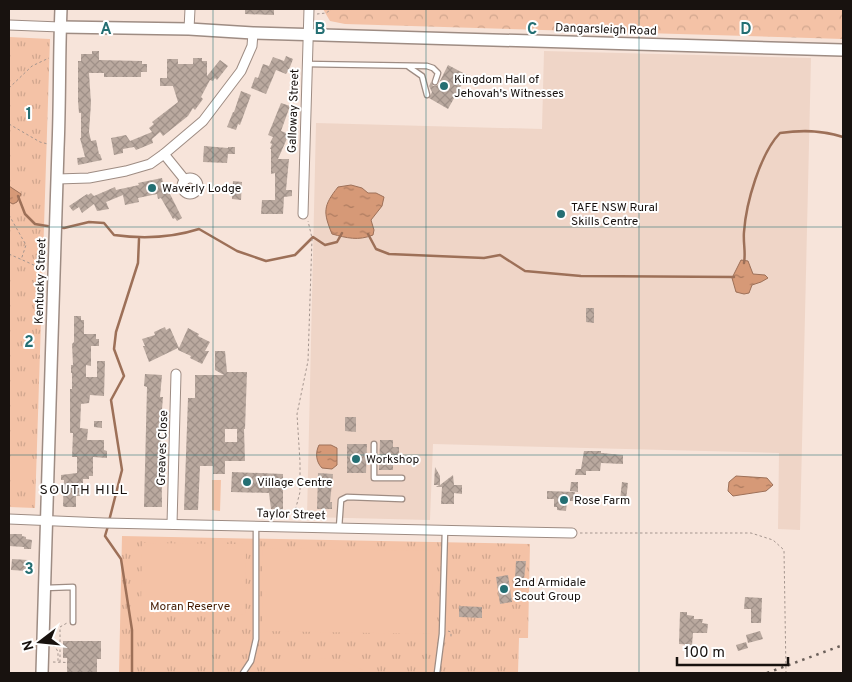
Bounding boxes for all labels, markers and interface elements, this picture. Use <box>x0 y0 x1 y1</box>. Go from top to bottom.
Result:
text: A <box>100 20 112 40</box>
text: B <box>314 20 326 40</box>
text: C <box>527 20 537 40</box>
street label: Dangarsleigh Road <box>555 20 657 40</box>
text: D <box>740 20 752 40</box>
street label: Galloway Street <box>285 69 303 153</box>
place label: Kingdom Hall of Jehovah's Witnesses <box>454 72 564 102</box>
marker: Kingdom Hall of Jehovah's Witnesses <box>438 80 450 92</box>
text: 1 <box>26 105 32 125</box>
place label: Waverly Lodge <box>162 181 241 197</box>
marker: Waverly Lodge <box>146 182 158 194</box>
place label: TAFE NSW Rural Skills Centre <box>571 200 658 230</box>
marker: TAFE NSW Rural Skills Centre <box>555 208 567 220</box>
street label: Kentucky Street <box>32 238 50 324</box>
text: 2 <box>24 333 34 353</box>
street label: Greaves Close <box>154 410 172 486</box>
place label: Workshop <box>366 452 419 468</box>
marker: Workshop <box>350 453 362 465</box>
place label: Village Centre <box>257 475 332 491</box>
marker: Village Centre <box>241 476 253 488</box>
district label: SOUTH HILL <box>40 482 128 499</box>
place label: Rose Farm <box>574 493 630 509</box>
marker: Rose Farm <box>558 494 570 506</box>
street label: Taylor Street <box>256 506 326 524</box>
text: 3 <box>24 560 34 580</box>
place label: 2nd Armidale Scout Group <box>514 575 586 605</box>
marker: 2nd Armidale Scout Group <box>498 583 510 595</box>
park label: Moran Reserve <box>150 599 230 615</box>
north arrow <box>15 617 65 667</box>
scale bar <box>677 634 788 666</box>
text: N <box>19 638 39 652</box>
text: 100 m <box>684 644 725 663</box>

